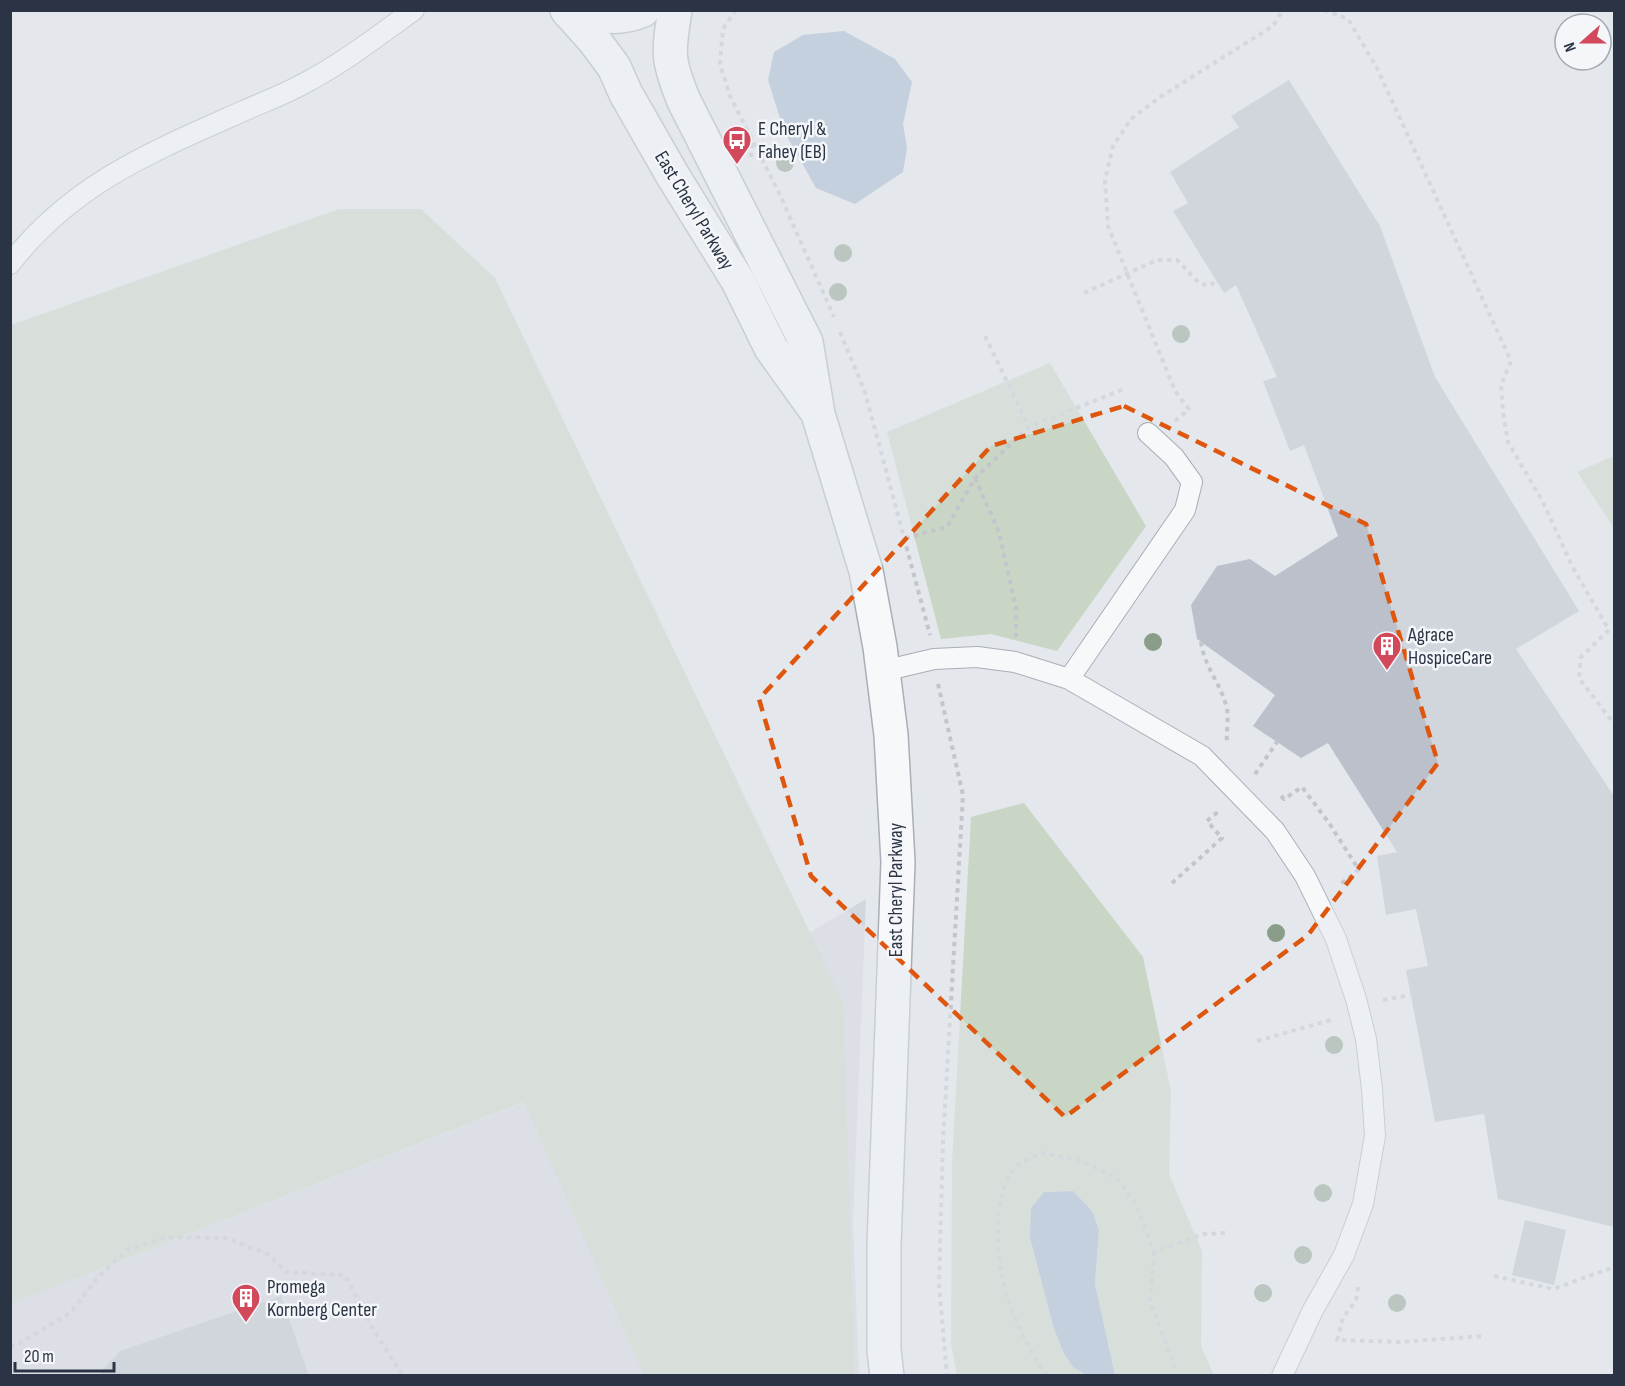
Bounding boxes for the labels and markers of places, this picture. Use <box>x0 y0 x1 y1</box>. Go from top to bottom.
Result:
place label: E Cheryl & Fahey (EB) <box>758 117 826 164</box>
bus stop icon: E Cheryl & Fahey (EB) <box>721 124 753 166</box>
place label: Agrace HospiceCare <box>1407 623 1492 670</box>
building icon: Agrace HospiceCare <box>1371 630 1403 672</box>
place label: Promega Kornberg Center <box>267 1275 377 1322</box>
building icon: Promega Kornberg Center <box>230 1282 262 1324</box>

